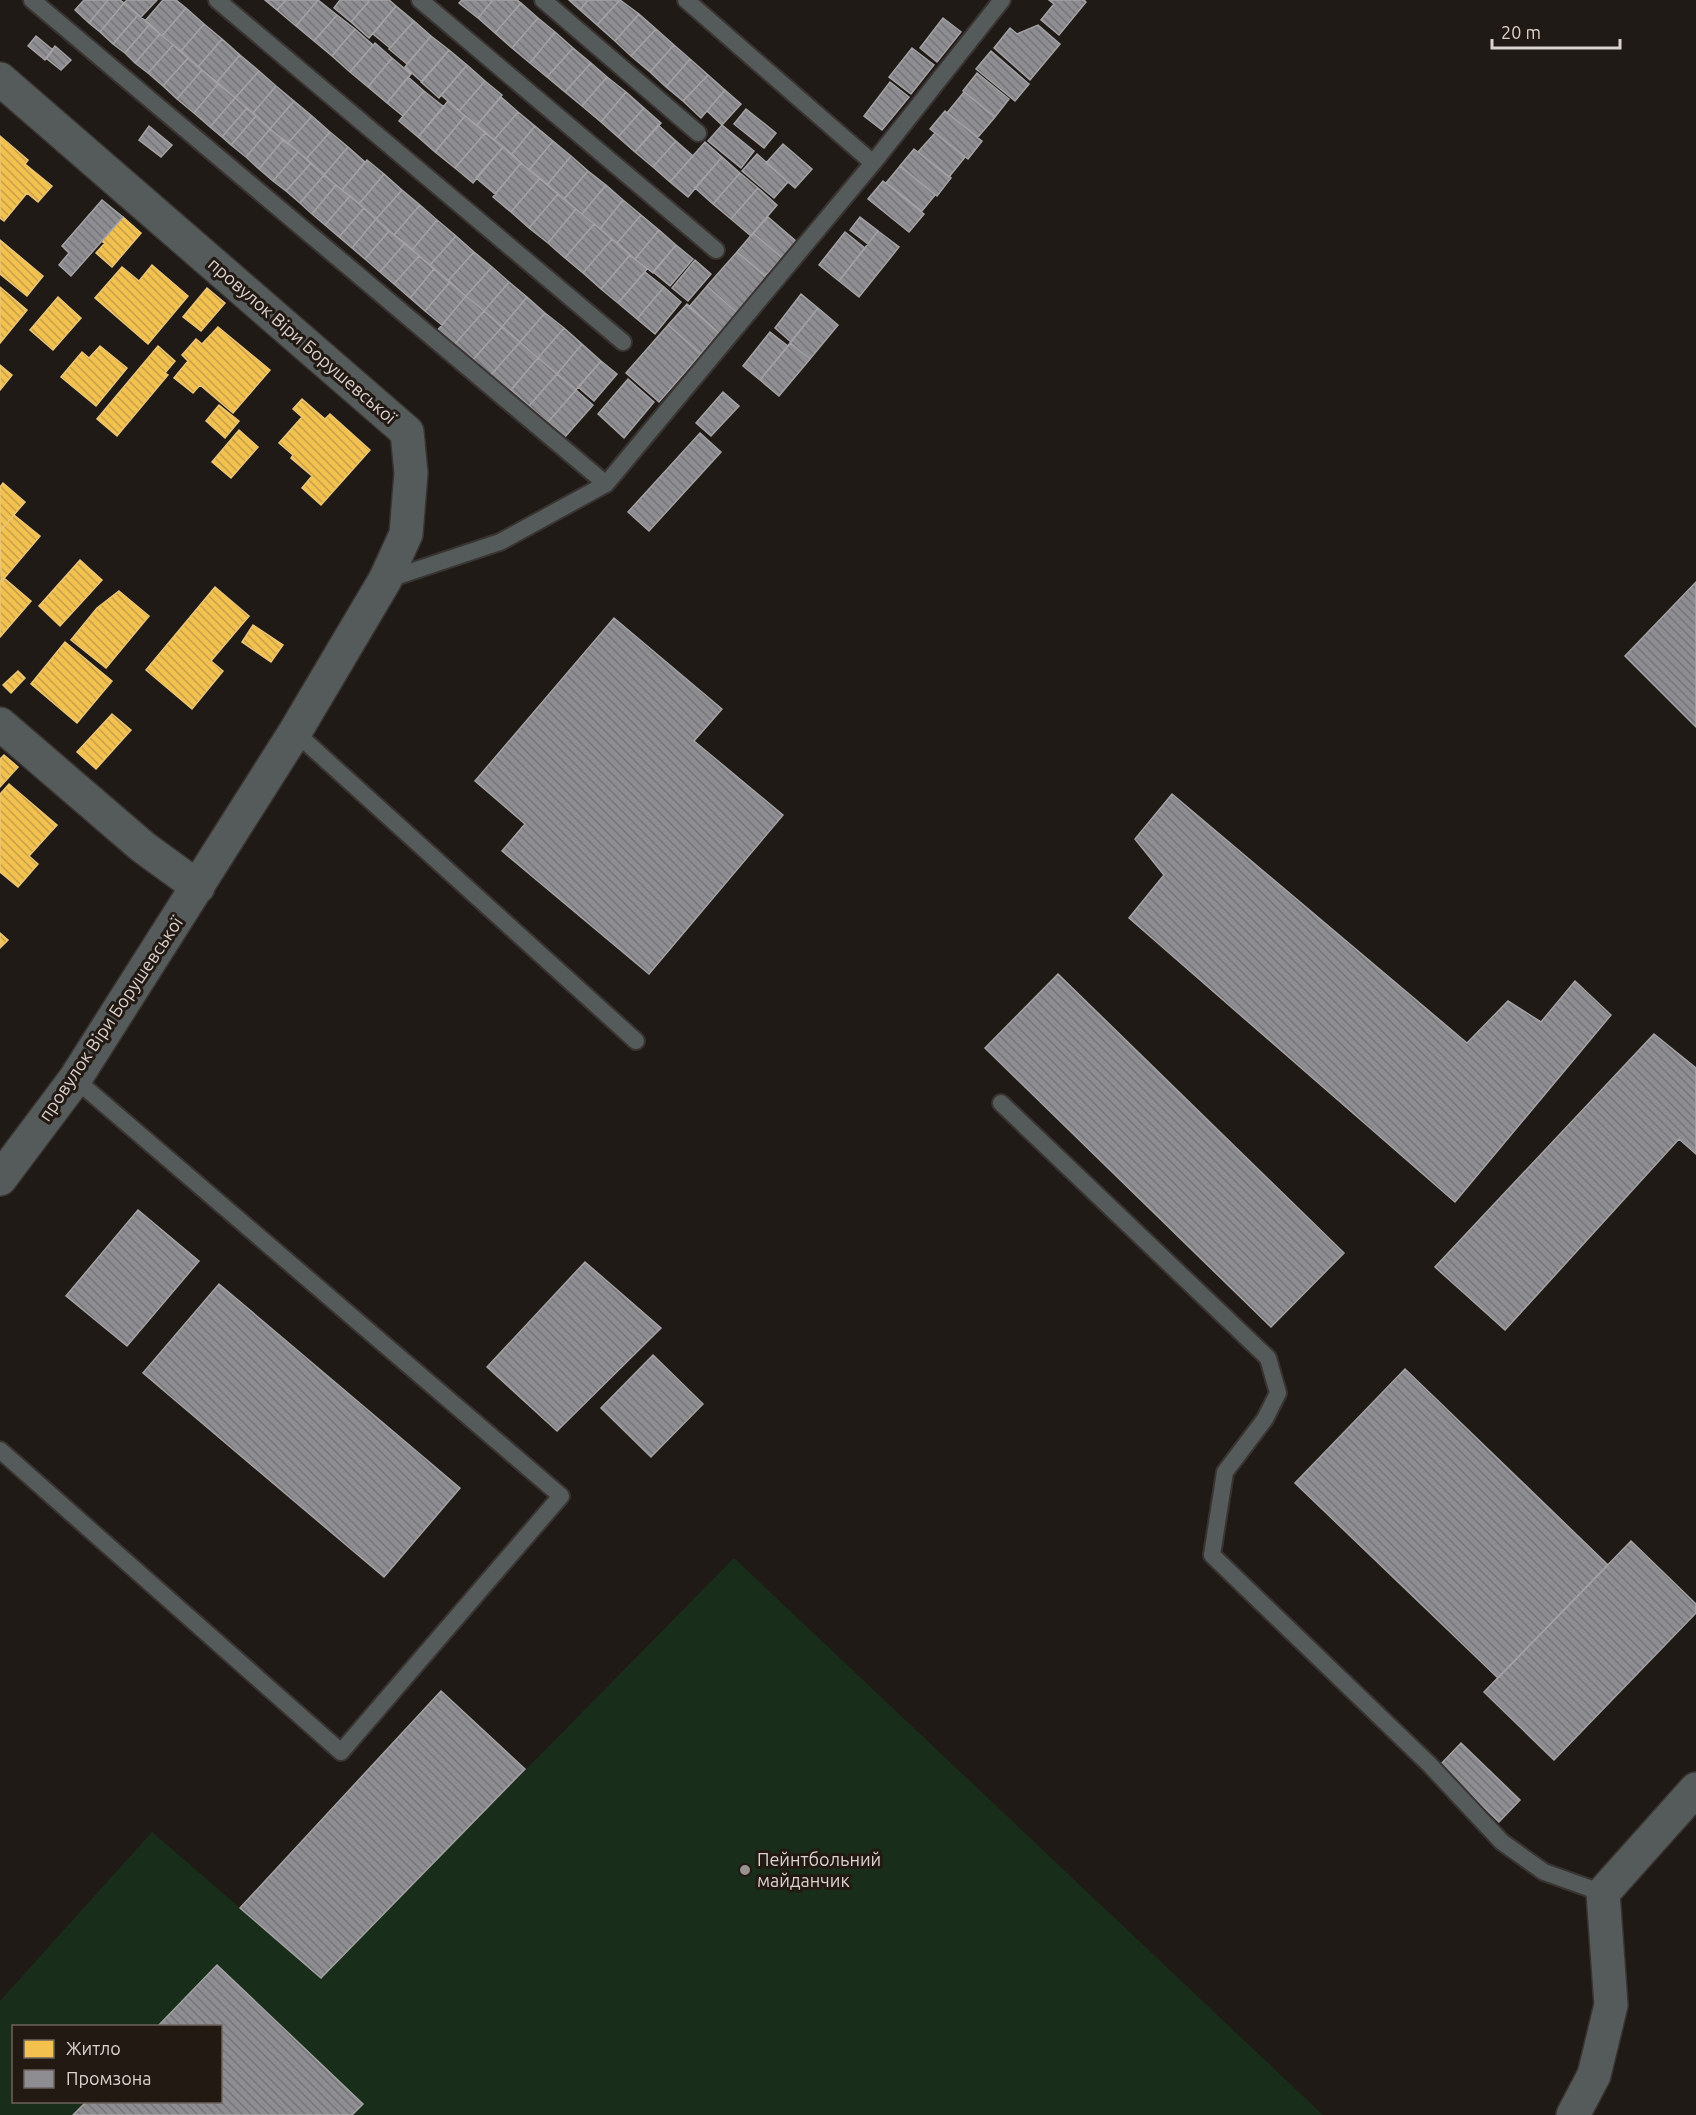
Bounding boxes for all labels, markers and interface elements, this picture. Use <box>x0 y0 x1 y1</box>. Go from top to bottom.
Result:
scale bar <box>1492 12 1620 50</box>
text: 20 m <box>1501 22 1541 42</box>
street label: провулок Віри Борушевської <box>205 253 401 428</box>
street label: провулок Віри Борушевської <box>34 912 186 1124</box>
place label: Пейнтбольний майданчик <box>757 1849 881 1890</box>
marker: Пейнтбольний майданчик <box>738 1863 752 1877</box>
legend <box>12 2025 222 2103</box>
text: Житло <box>66 2038 121 2058</box>
text: Промзона <box>66 2068 151 2088</box>

